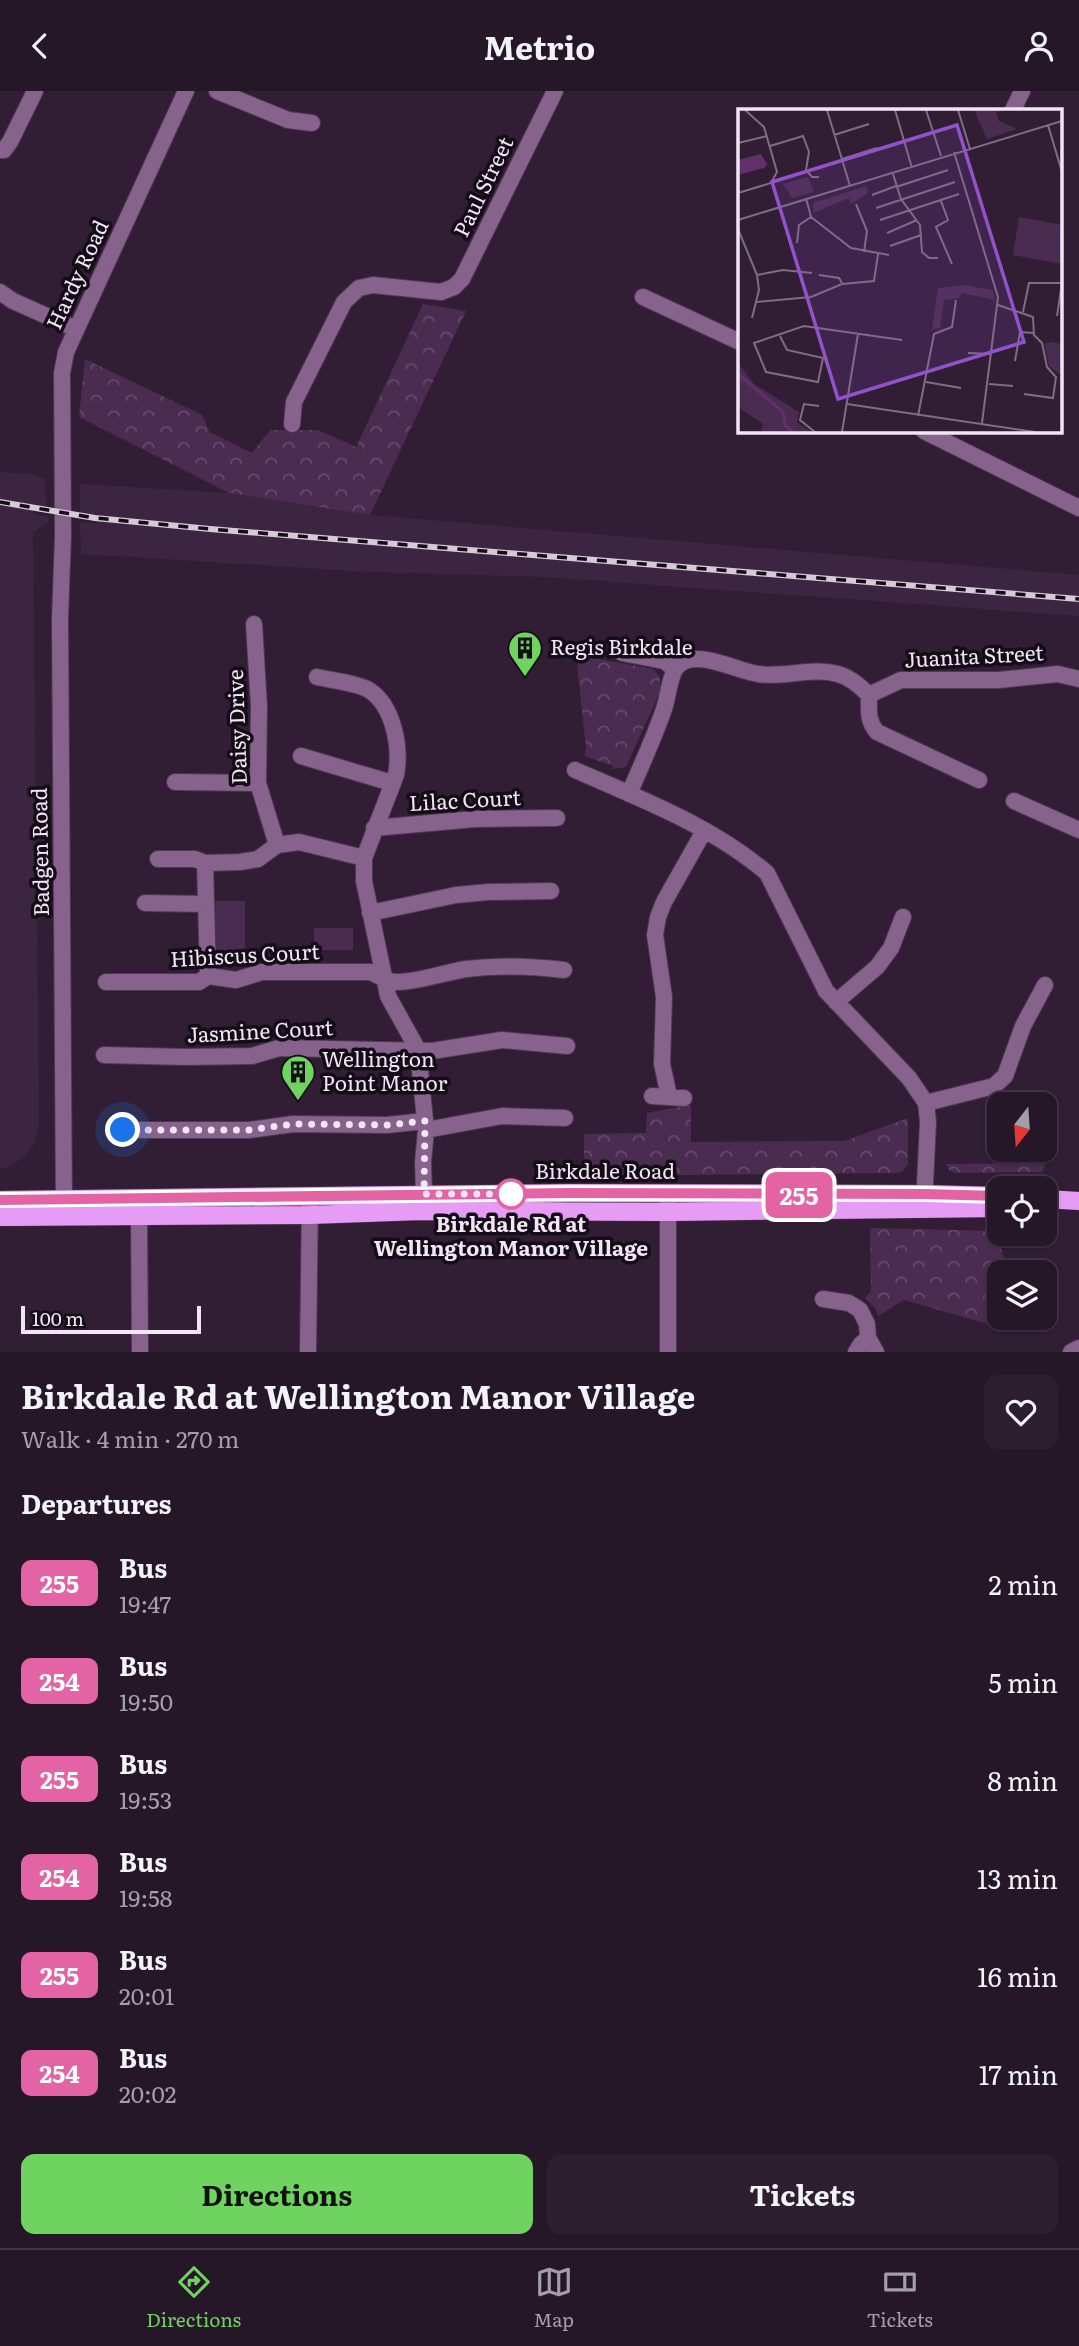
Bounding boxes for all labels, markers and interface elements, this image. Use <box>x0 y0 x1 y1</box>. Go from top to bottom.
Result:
text: Metrio <box>484 22 595 70</box>
icon: back <box>21 27 59 65</box>
icon: person <box>1020 27 1058 65</box>
inset map <box>738 109 1062 432</box>
street label: Paul Street <box>444 130 520 241</box>
street label: Hardy Road <box>37 214 115 334</box>
building icon: Regis Birkdale <box>506 629 544 678</box>
place label: Regis Birkdale <box>550 630 693 661</box>
street label: Juanita Street <box>903 635 1045 674</box>
street label: Daisy Drive <box>218 669 253 785</box>
street label: Lilac Court <box>408 780 522 817</box>
street label: Badgen Road <box>22 787 55 917</box>
street label: Hibiscus Court <box>169 934 321 973</box>
street label: Jasmine Court <box>186 1010 334 1049</box>
place label: Wellington Point Manor <box>322 1042 448 1097</box>
building icon: Wellington Point Manor <box>279 1053 317 1102</box>
north arrow <box>987 1092 1057 1162</box>
map controls <box>987 1092 1057 1330</box>
your location <box>105 1112 140 1147</box>
street label: Birkdale Road <box>535 1154 675 1185</box>
line badge: 255 <box>759 1172 839 1218</box>
button: locate <box>987 1176 1057 1246</box>
text: 255 <box>780 1177 818 1212</box>
marker: Birkdale Rd at Wellington Manor Village <box>496 1179 526 1209</box>
place label: Birkdale Rd at Wellington Manor Village <box>374 1207 648 1262</box>
button: layers <box>987 1260 1057 1330</box>
scale bar <box>21 1303 201 1335</box>
text: 100 m <box>32 1304 84 1332</box>
text: Birkdale Rd at Wellington Manor Village <box>21 1370 695 1419</box>
button: heart <box>984 1375 1058 1449</box>
text: Walk · 4 min · 270 m <box>21 1421 239 1455</box>
text: Departures <box>21 1483 172 1522</box>
text: Bus <box>119 1547 167 1586</box>
text: 2 min <box>989 1564 1058 1603</box>
text: 255 <box>40 1565 79 1600</box>
text: 19:47 <box>119 1586 171 1620</box>
text: Bus <box>119 1645 167 1684</box>
text: 5 min <box>989 1662 1058 1701</box>
text: 254 <box>39 1663 80 1698</box>
text: 19:50 <box>119 1684 173 1718</box>
text: Bus <box>119 1743 167 1782</box>
text: 8 min <box>987 1760 1058 1799</box>
text: 255 <box>40 1761 79 1796</box>
text: 19:53 <box>119 1782 172 1816</box>
text: Bus <box>119 1841 167 1880</box>
text: 13 min <box>977 1858 1058 1897</box>
text: 254 <box>39 1859 80 1894</box>
text: 19:58 <box>119 1880 172 1914</box>
text: Bus <box>119 1939 167 1978</box>
text: 16 min <box>977 1956 1058 1995</box>
text: 255 <box>40 1957 79 1992</box>
text: 20:01 <box>119 1978 174 2012</box>
text: Bus <box>119 2037 167 2076</box>
text: 17 min <box>979 2054 1058 2093</box>
text: 254 <box>39 2055 80 2090</box>
text: 20:02 <box>119 2076 176 2110</box>
button: Directions <box>21 2154 533 2234</box>
button: Tickets <box>547 2154 1058 2234</box>
tab: Directions <box>146 2263 241 2333</box>
tab: Map <box>534 2263 574 2333</box>
tab: Tickets <box>866 2263 933 2333</box>

